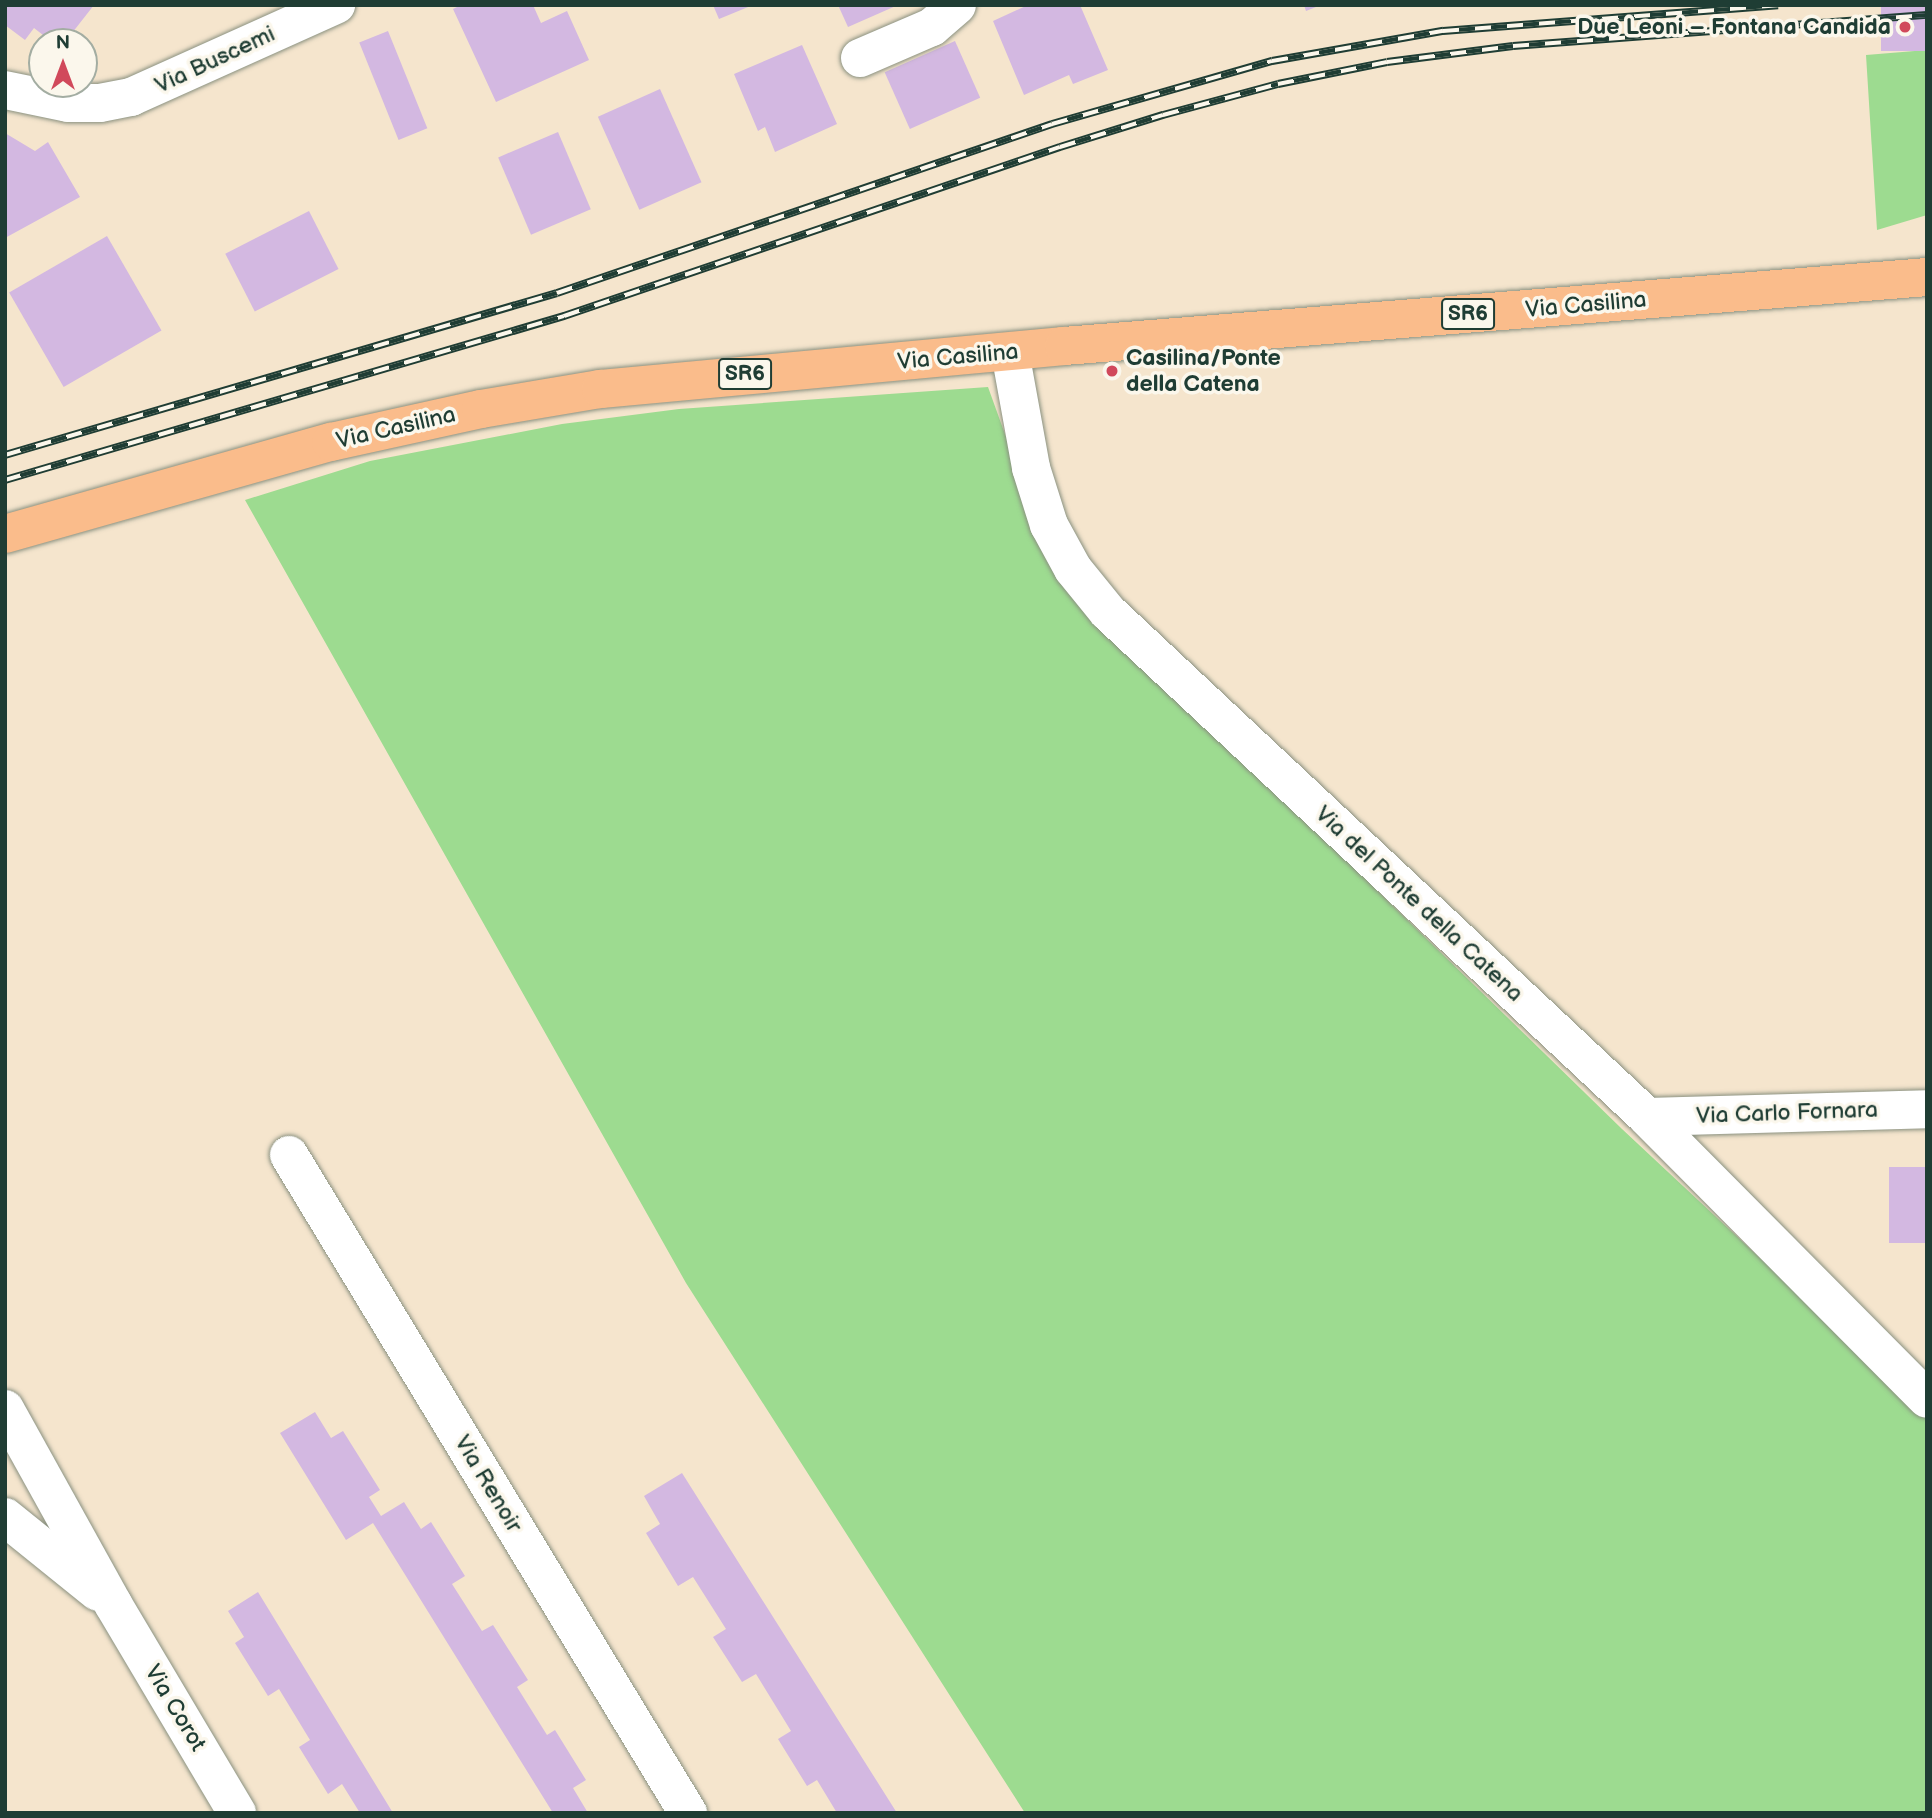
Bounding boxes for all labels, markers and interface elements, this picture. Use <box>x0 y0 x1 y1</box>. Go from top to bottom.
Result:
place label: Due Leoni – Fontana Candida <box>1577 13 1891 41</box>
marker: Due Leoni – Fontana Candida <box>1897 19 1913 35</box>
street label: Via Buscemi <box>151 20 279 100</box>
north arrow <box>28 28 98 98</box>
text: N <box>56 32 70 55</box>
street label: Via Casilina <box>1524 286 1648 324</box>
road number: SR6 <box>1440 296 1496 332</box>
street label: Via Casilina <box>896 338 1020 376</box>
place label: Casilina/Ponte della Catena <box>1126 344 1281 398</box>
road number: SR6 <box>717 356 773 392</box>
marker: Casilina/Ponte della Catena <box>1104 363 1120 379</box>
street label: Via Casilina <box>334 401 458 455</box>
street label: Via del Ponte della Catena <box>1309 800 1529 1008</box>
street label: Via Carlo Fornara <box>1696 1096 1878 1130</box>
street label: Via Renoir <box>448 1430 528 1538</box>
street label: Via Corot <box>138 1660 212 1756</box>

